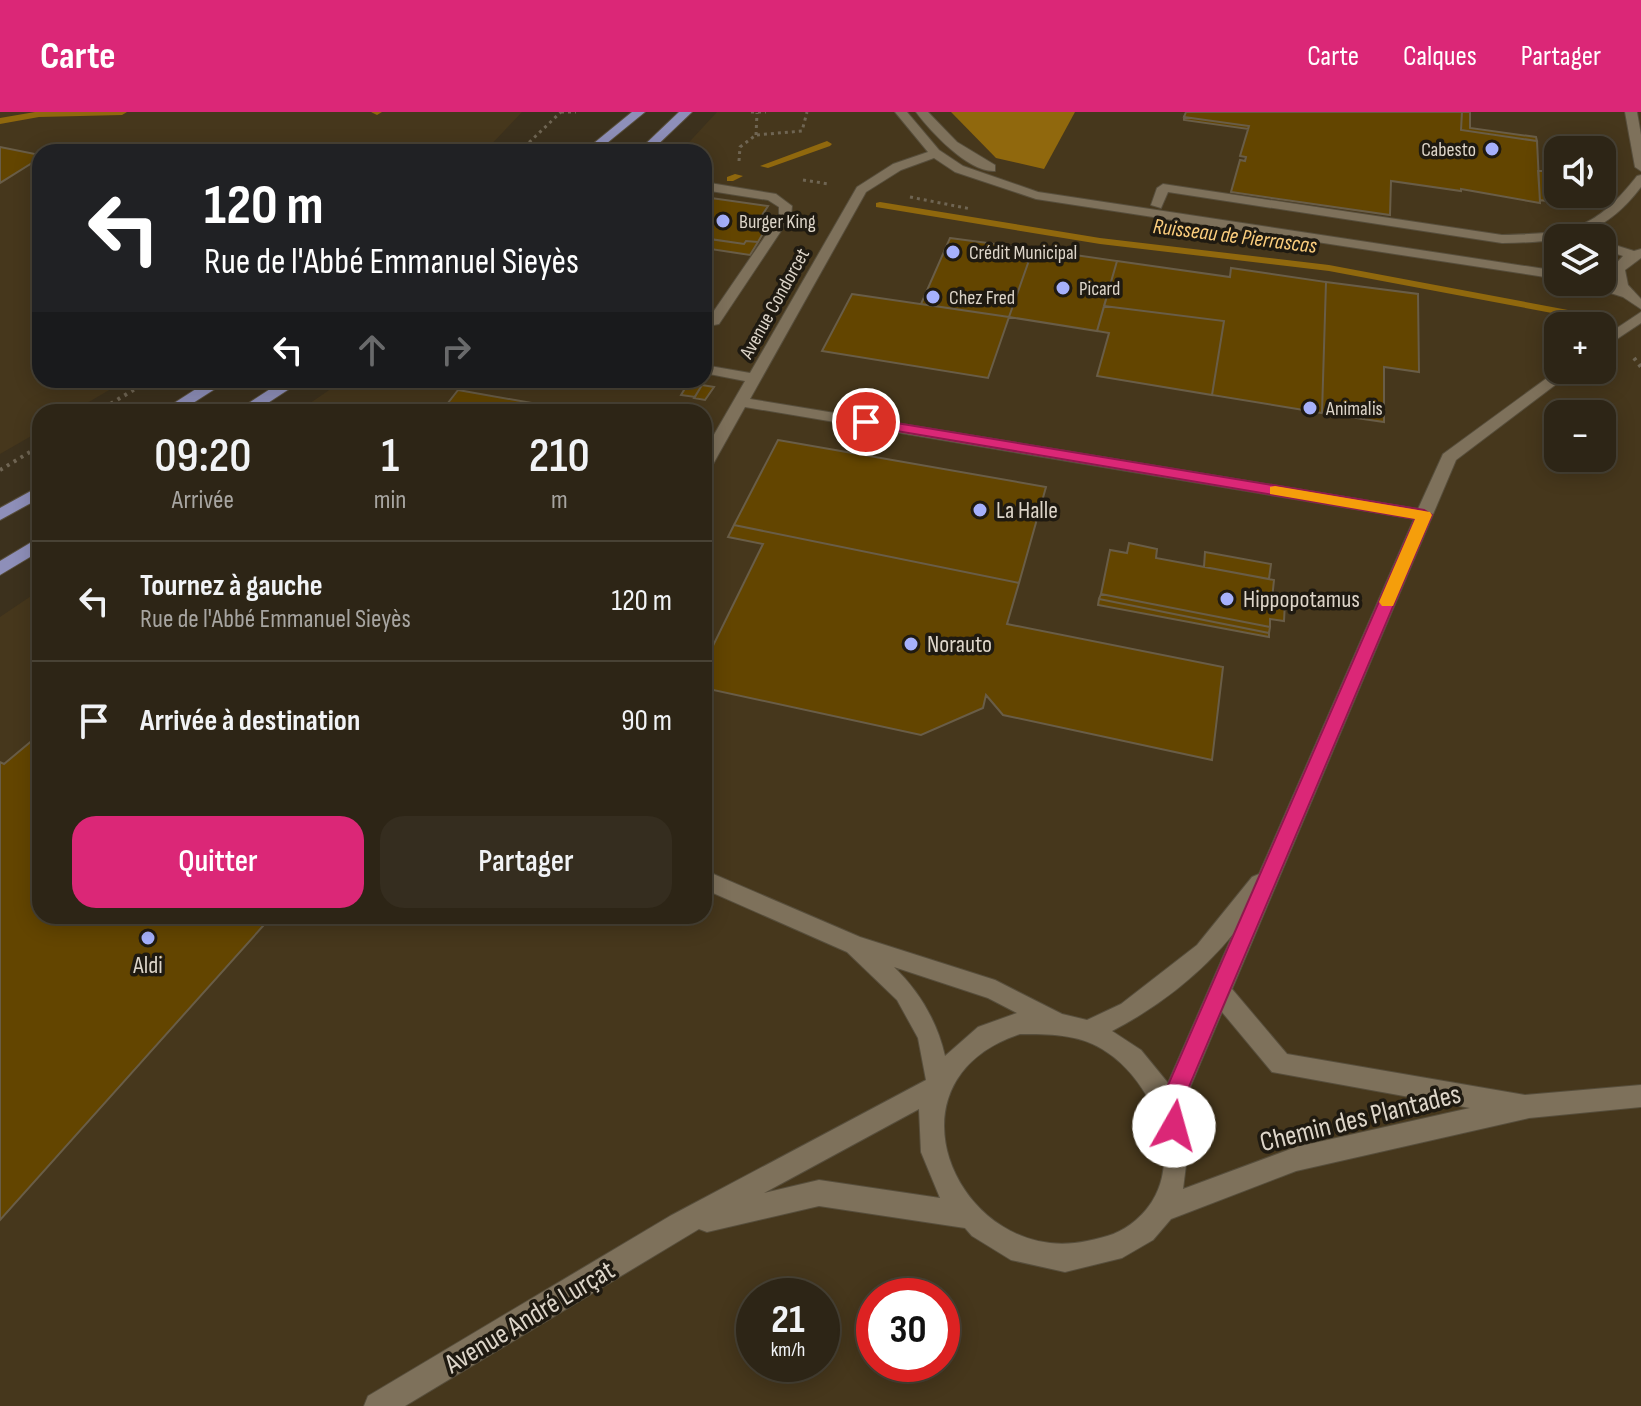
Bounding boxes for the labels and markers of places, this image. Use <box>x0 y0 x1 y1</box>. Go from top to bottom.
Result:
place label: Cabesto <box>1421 138 1476 162</box>
marker: Cabesto <box>1483 140 1501 158</box>
place label: Burger King <box>739 210 816 234</box>
marker: Burger King <box>714 212 732 230</box>
place label: Crédit Municipal <box>969 241 1077 265</box>
marker: Crédit Municipal <box>944 243 962 261</box>
place label: Picard <box>1079 277 1120 301</box>
marker: Picard <box>1054 279 1072 297</box>
place label: Chez Fred <box>949 286 1015 310</box>
marker: Chez Fred <box>924 288 942 306</box>
pin <box>832 388 900 456</box>
place label: Animalis <box>1325 397 1383 421</box>
marker: Animalis <box>1301 399 1319 417</box>
place label: La Halle <box>996 496 1058 525</box>
marker: La Halle <box>971 501 989 519</box>
place label: Hippopotamus <box>1243 585 1360 614</box>
marker: Hippopotamus <box>1218 590 1236 608</box>
place label: Norauto <box>927 630 992 659</box>
marker: Norauto <box>902 635 920 653</box>
marker: Aldi <box>139 929 157 947</box>
place label: Aldi <box>132 951 163 980</box>

